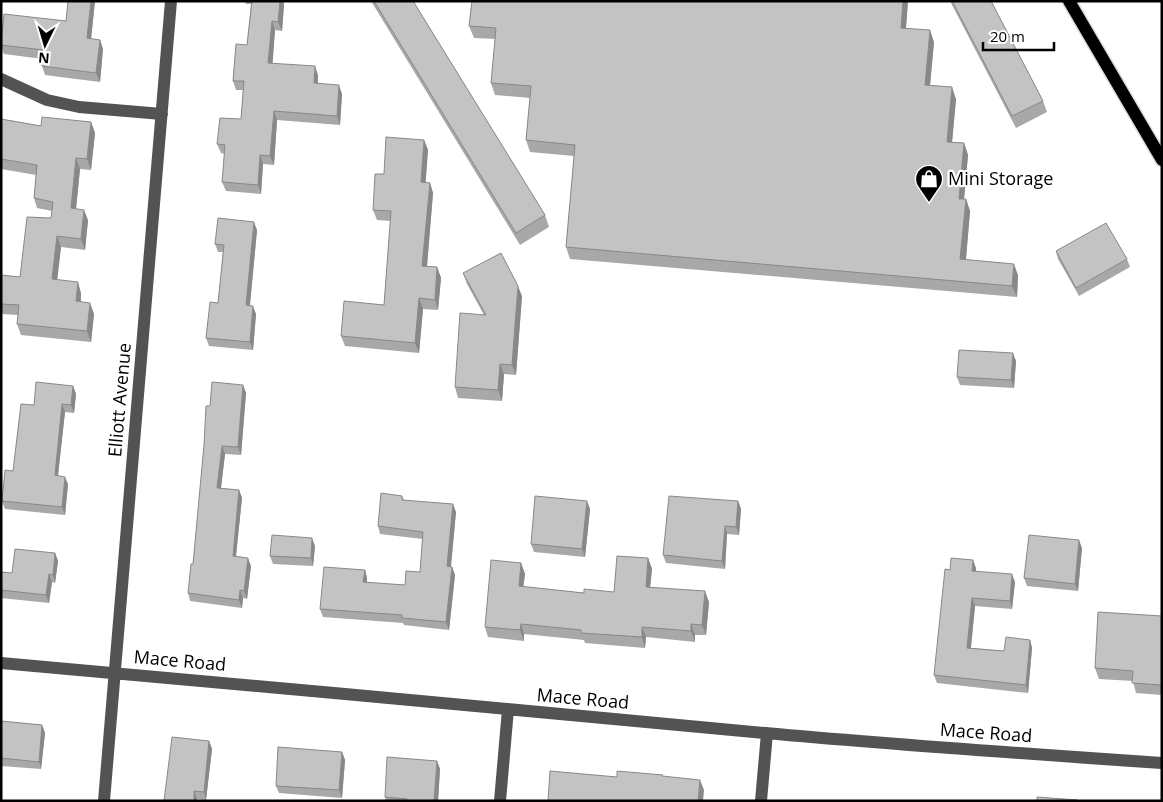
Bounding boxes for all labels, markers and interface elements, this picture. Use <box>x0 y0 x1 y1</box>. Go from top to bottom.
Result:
north arrow <box>20 20 70 70</box>
scale bar <box>983 20 1054 52</box>
text: 20 m <box>990 26 1025 46</box>
text: N <box>37 48 50 68</box>
shop icon: Mini Storage <box>914 164 944 203</box>
place label: Mini Storage <box>948 166 1053 190</box>
street label: Elliott Avenue <box>102 342 136 458</box>
street label: Mace Road <box>133 644 227 676</box>
street label: Mace Road <box>536 682 630 714</box>
street label: Mace Road <box>939 717 1033 747</box>

